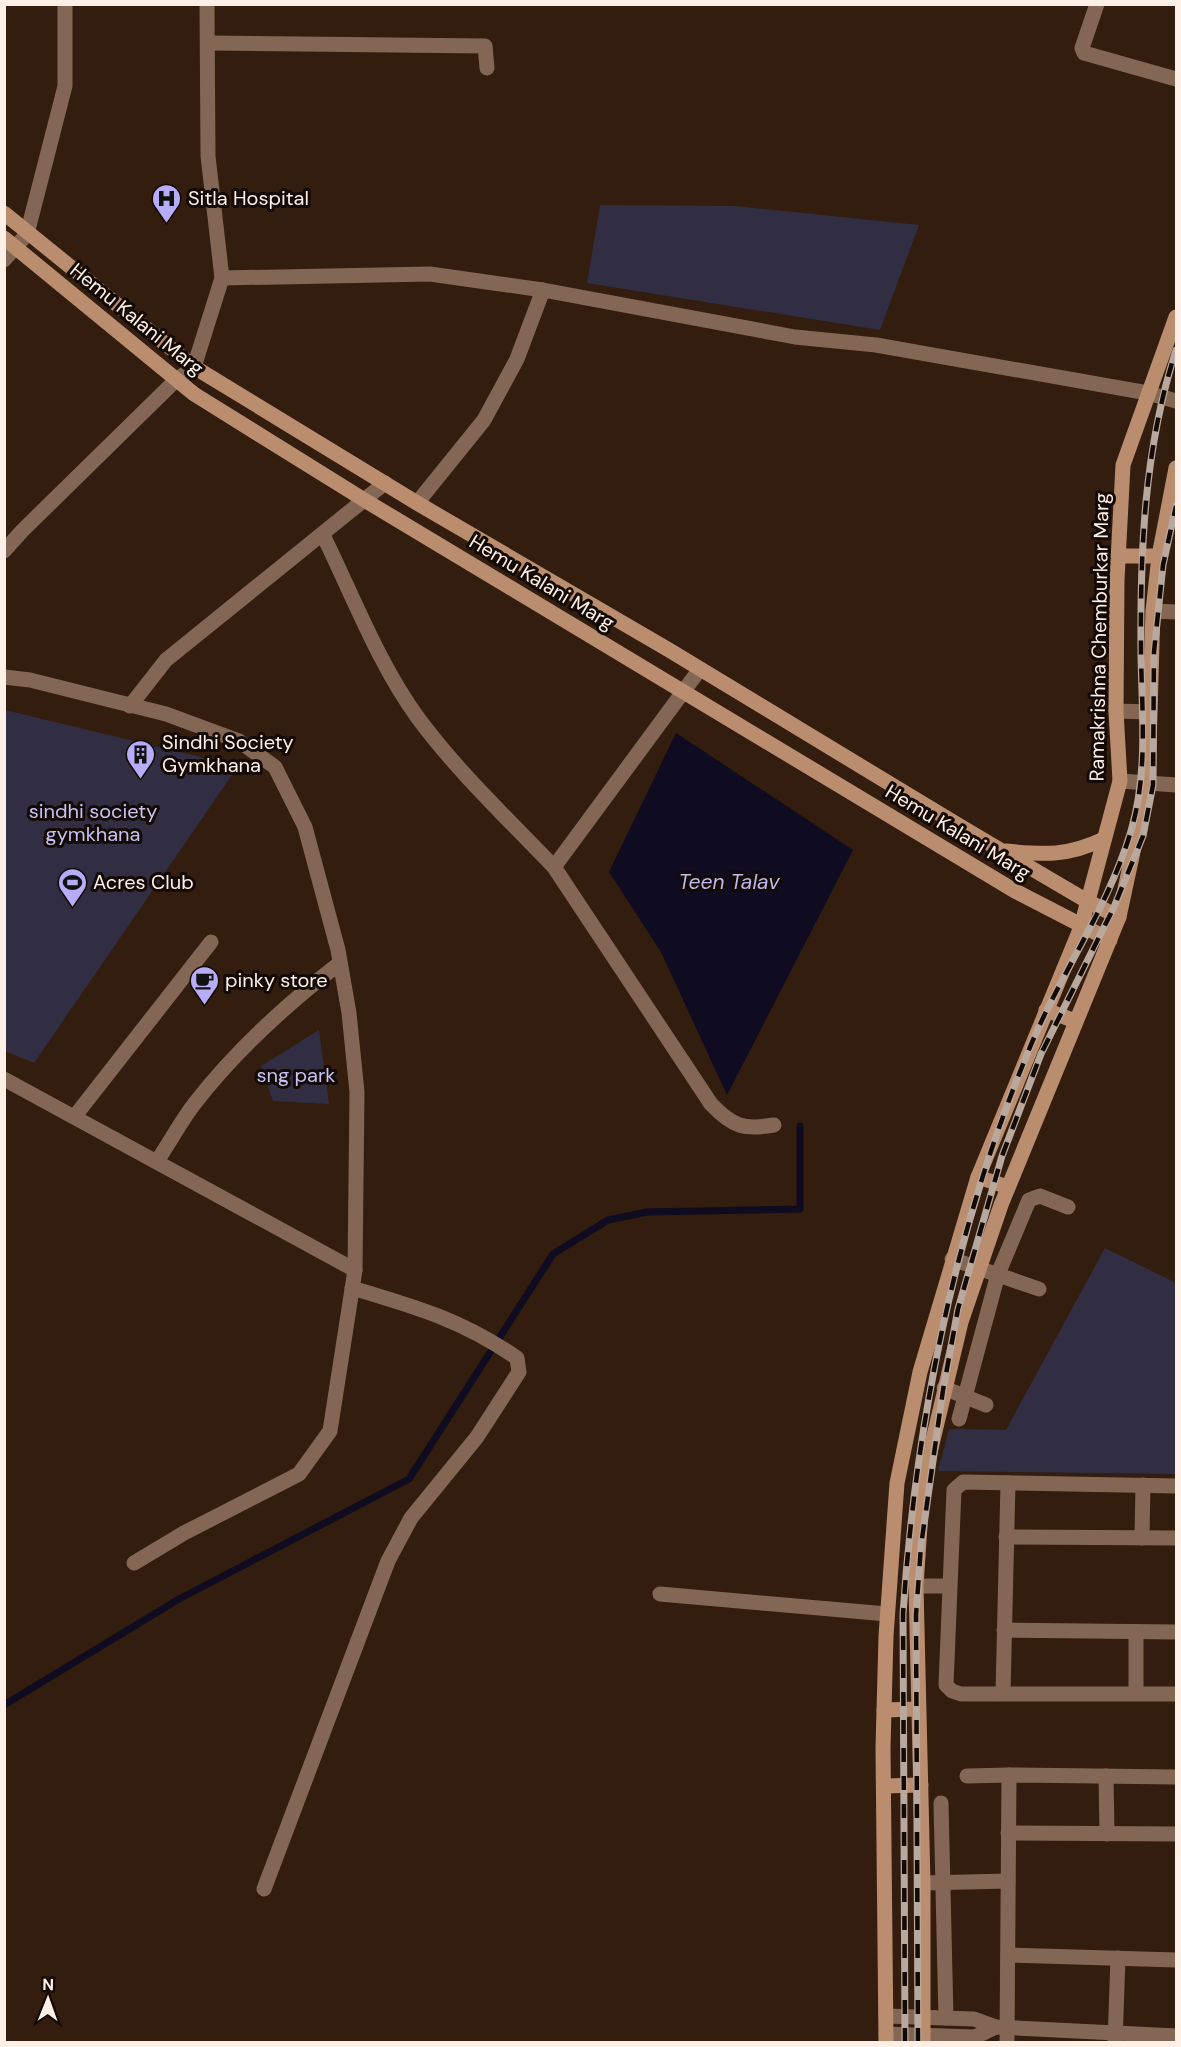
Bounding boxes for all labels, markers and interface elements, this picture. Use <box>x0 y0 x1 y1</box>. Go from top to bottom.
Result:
hospital icon: Sitla Hospital <box>151 182 183 224</box>
place label: Sitla Hospital <box>188 185 309 211</box>
street label: Hemu Kalani Marg <box>65 257 209 381</box>
street label: Ramakrishna Chemburkar Marg <box>1083 492 1115 782</box>
street label: Hemu Kalani Marg <box>465 528 619 636</box>
place label: Sindhi Society Gymkhana <box>162 729 294 778</box>
building icon: Sindhi Society Gymkhana <box>125 738 157 780</box>
street label: Hemu Kalani Marg <box>881 778 1035 886</box>
park label: sindhi society gymkhana <box>29 798 157 847</box>
sports icon: Acres Club <box>56 866 88 908</box>
water label: Teen Talav <box>678 868 780 896</box>
place label: Acres Club <box>93 869 194 895</box>
cafe icon: pinky store <box>188 964 220 1006</box>
place label: pinky store <box>225 967 328 993</box>
park label: sng park <box>257 1062 335 1088</box>
north arrow <box>18 1969 78 2029</box>
text: N <box>42 1974 54 1995</box>

